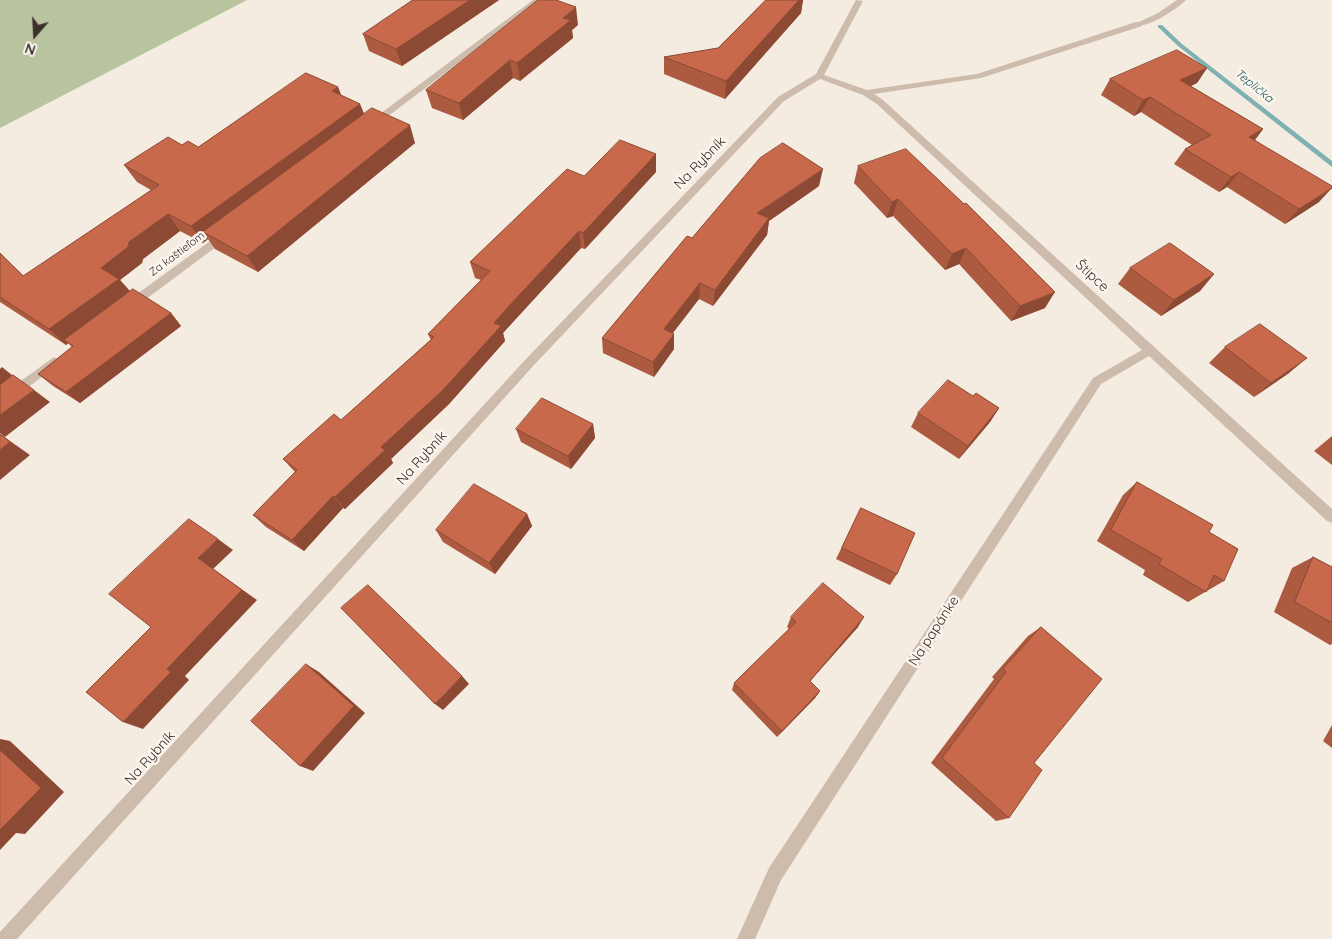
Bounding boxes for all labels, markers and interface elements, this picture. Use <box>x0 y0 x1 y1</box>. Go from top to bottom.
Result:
north arrow <box>10 10 60 60</box>
text: N <box>22 39 38 59</box>
water label: Teplička <box>1232 66 1276 106</box>
street label: Na Rybník <box>671 133 729 193</box>
street label: Za kaštieľom <box>147 229 207 279</box>
street label: Štipce <box>1072 256 1112 296</box>
street label: Na Rybník <box>393 428 451 488</box>
street label: Na papánke <box>905 593 963 669</box>
street label: Na Rybník <box>121 728 179 788</box>

